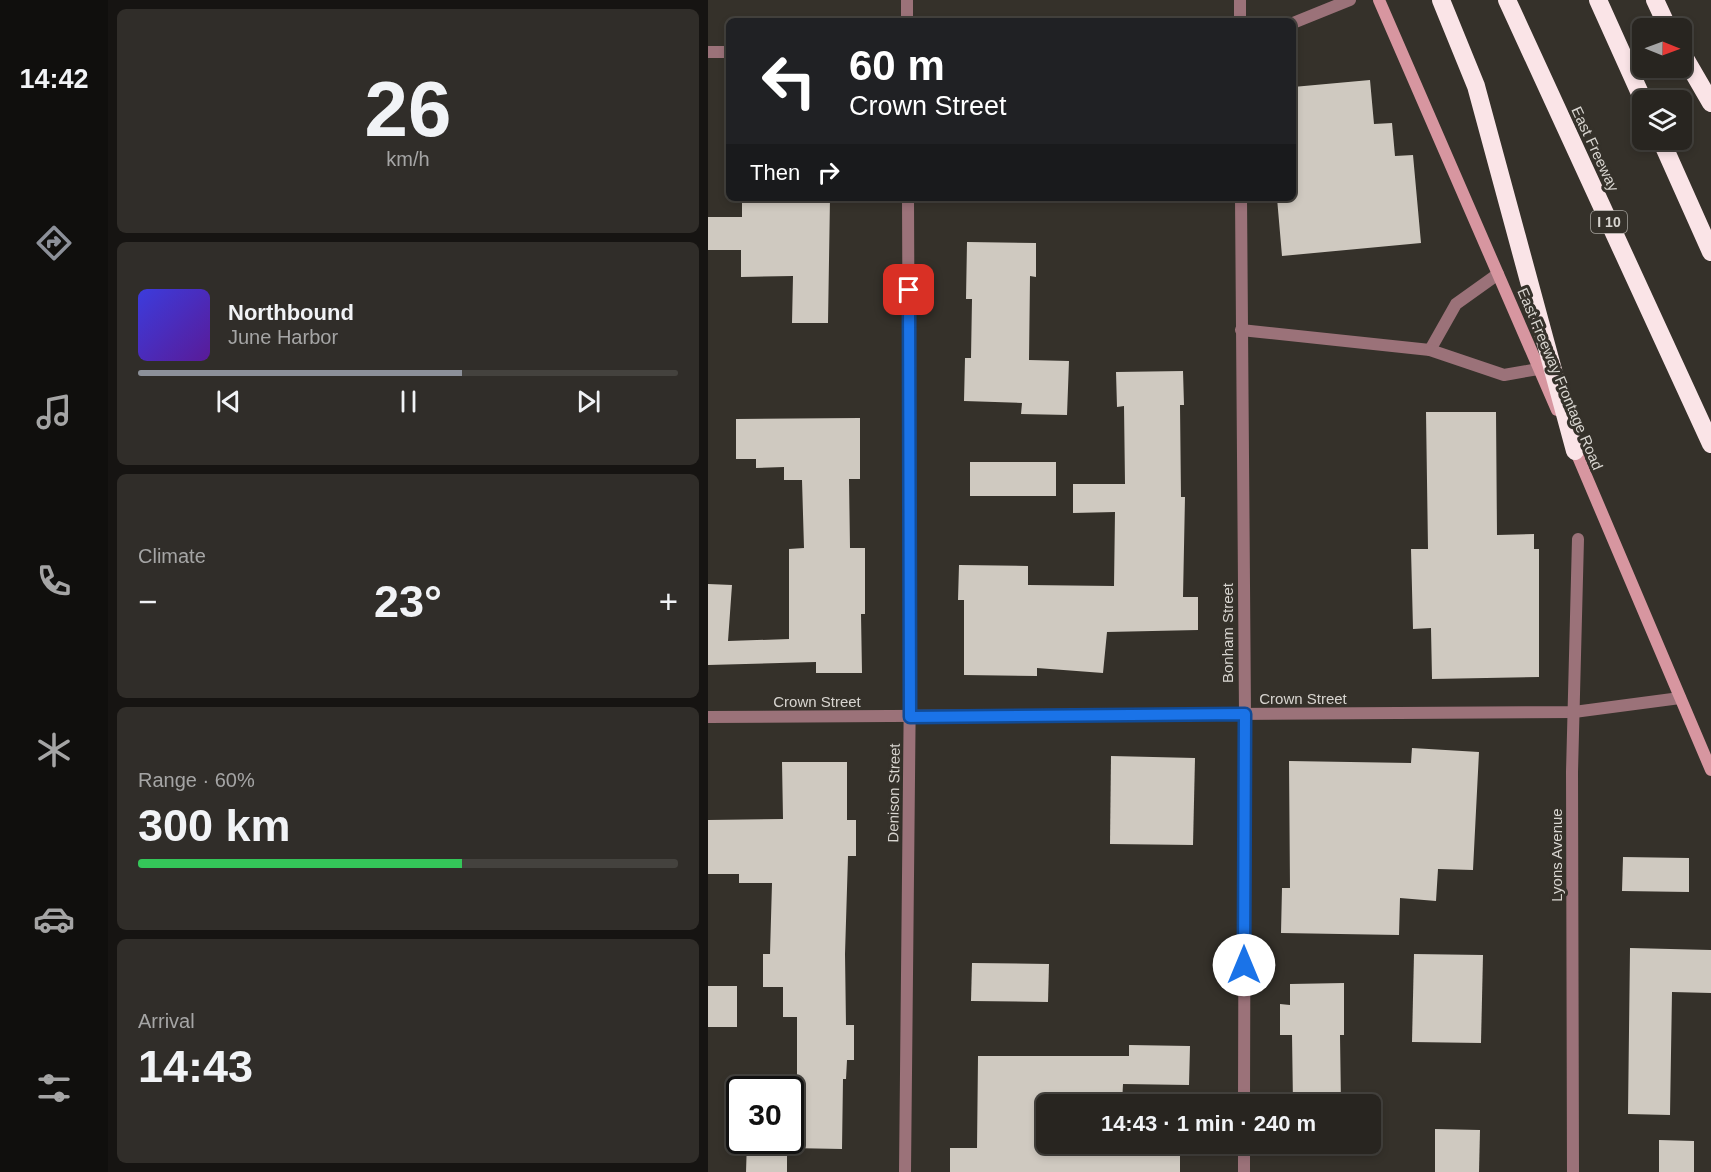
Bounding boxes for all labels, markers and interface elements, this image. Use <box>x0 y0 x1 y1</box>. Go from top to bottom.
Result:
north arrow <box>1632 18 1692 78</box>
map controls <box>1632 18 1692 150</box>
icon: left <box>750 42 828 120</box>
text: 60 m <box>849 42 945 89</box>
text: 14:42 <box>19 64 89 94</box>
text: 26 <box>365 65 451 153</box>
button: layers <box>1632 90 1692 150</box>
text: Crown Street <box>849 91 1007 121</box>
street label: East Freeway <box>1568 104 1623 194</box>
text: km/h <box>386 148 430 170</box>
icon: right <box>812 156 845 189</box>
text: Then <box>750 160 800 185</box>
road number: I 10 <box>1591 211 1627 233</box>
icon: directions <box>33 222 75 264</box>
pin <box>883 264 934 315</box>
icon: arrive <box>892 273 925 306</box>
street label: East Freeway Frontage Road <box>1514 285 1607 472</box>
text: Northbound <box>228 300 354 325</box>
text: June Harbor <box>228 326 338 348</box>
icon: previous <box>212 385 245 418</box>
icon: pause <box>392 385 425 418</box>
icon: next <box>572 385 605 418</box>
icon: music <box>33 391 75 433</box>
text: Climate <box>138 545 206 567</box>
icon: phone <box>33 560 75 602</box>
text: 23° <box>374 576 442 627</box>
street label: Bonham Street <box>1219 582 1236 683</box>
text: − <box>138 583 157 620</box>
text: + <box>659 583 678 620</box>
street label: Crown Street <box>1259 690 1348 707</box>
street label: Crown Street <box>773 693 862 710</box>
icon: climate <box>33 729 75 771</box>
street label: Denison Street <box>884 742 903 843</box>
text: Range · 60% <box>138 769 255 791</box>
text: 300 km <box>138 800 291 851</box>
street label: Lyons Avenue <box>1548 808 1565 902</box>
icon: car <box>33 898 75 940</box>
position arrow <box>1212 933 1276 997</box>
text: Arrival <box>138 1010 195 1032</box>
text: 14:43 <box>138 1041 253 1092</box>
icon: filters <box>33 1067 75 1109</box>
speed limit sign: 30 <box>726 1076 804 1154</box>
text: 14:43 · 1 min · 240 m <box>1101 1111 1316 1136</box>

